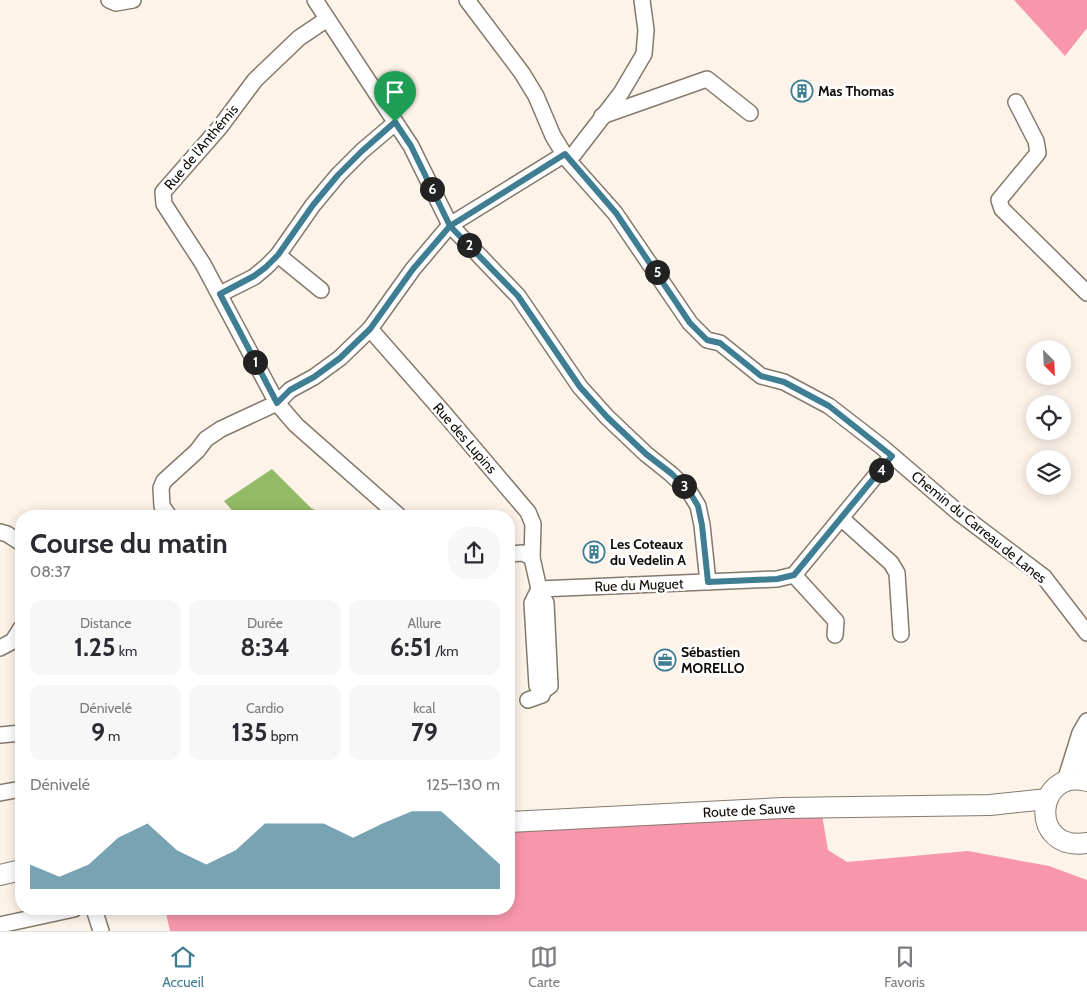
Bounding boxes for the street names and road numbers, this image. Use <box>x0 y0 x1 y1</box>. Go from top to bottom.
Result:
street label: Rue de l'Anthémis <box>160 101 242 193</box>
street label: Rue des Lupins <box>429 399 501 477</box>
street label: Chemin du Carreau de Lanes <box>908 467 1050 587</box>
street label: Rue du Muguet <box>594 574 684 596</box>
street label: Route de Sauve <box>702 799 796 821</box>

